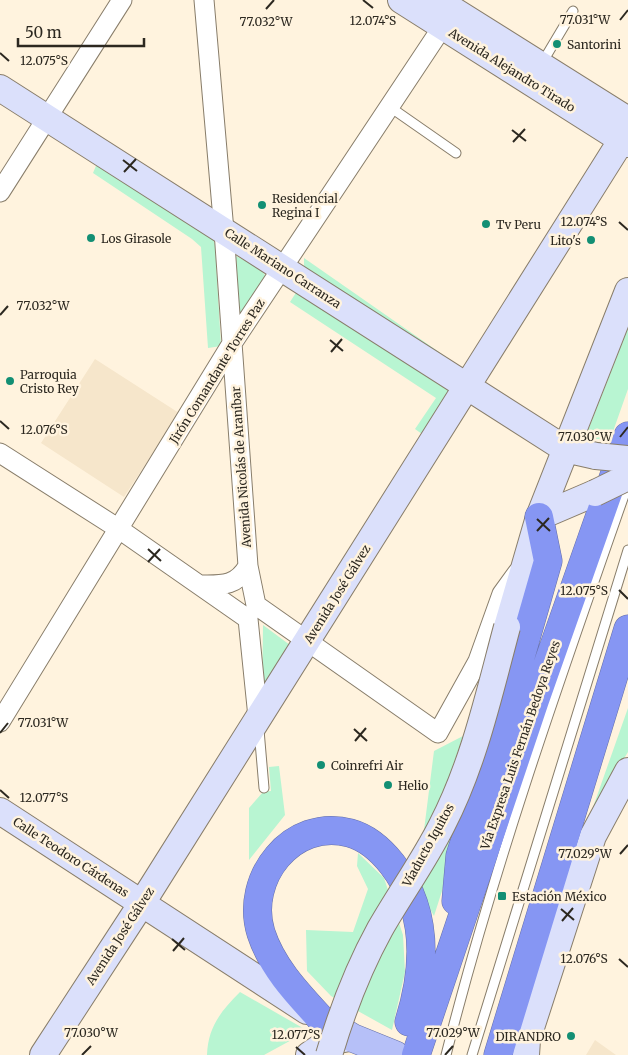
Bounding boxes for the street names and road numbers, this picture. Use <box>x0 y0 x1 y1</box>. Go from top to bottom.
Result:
street label: Avenida Alejandro Tirado <box>445 24 578 115</box>
street label: Calle Mariano Carranza <box>222 225 344 311</box>
street label: Jirón Comandante Torres Paz <box>166 295 268 447</box>
street label: Avenida Nicolás de Araníbar <box>228 385 254 549</box>
street label: Avenida José Gálvez <box>300 542 374 647</box>
street label: Vía Expresa Luis Fernán Bedoya Reyes <box>477 638 563 852</box>
street label: Víaducto Iquitos <box>398 801 457 890</box>
street label: Calle Teodoro Cárdenas <box>10 814 132 900</box>
street label: Avenida José Gálvez <box>82 884 157 989</box>

